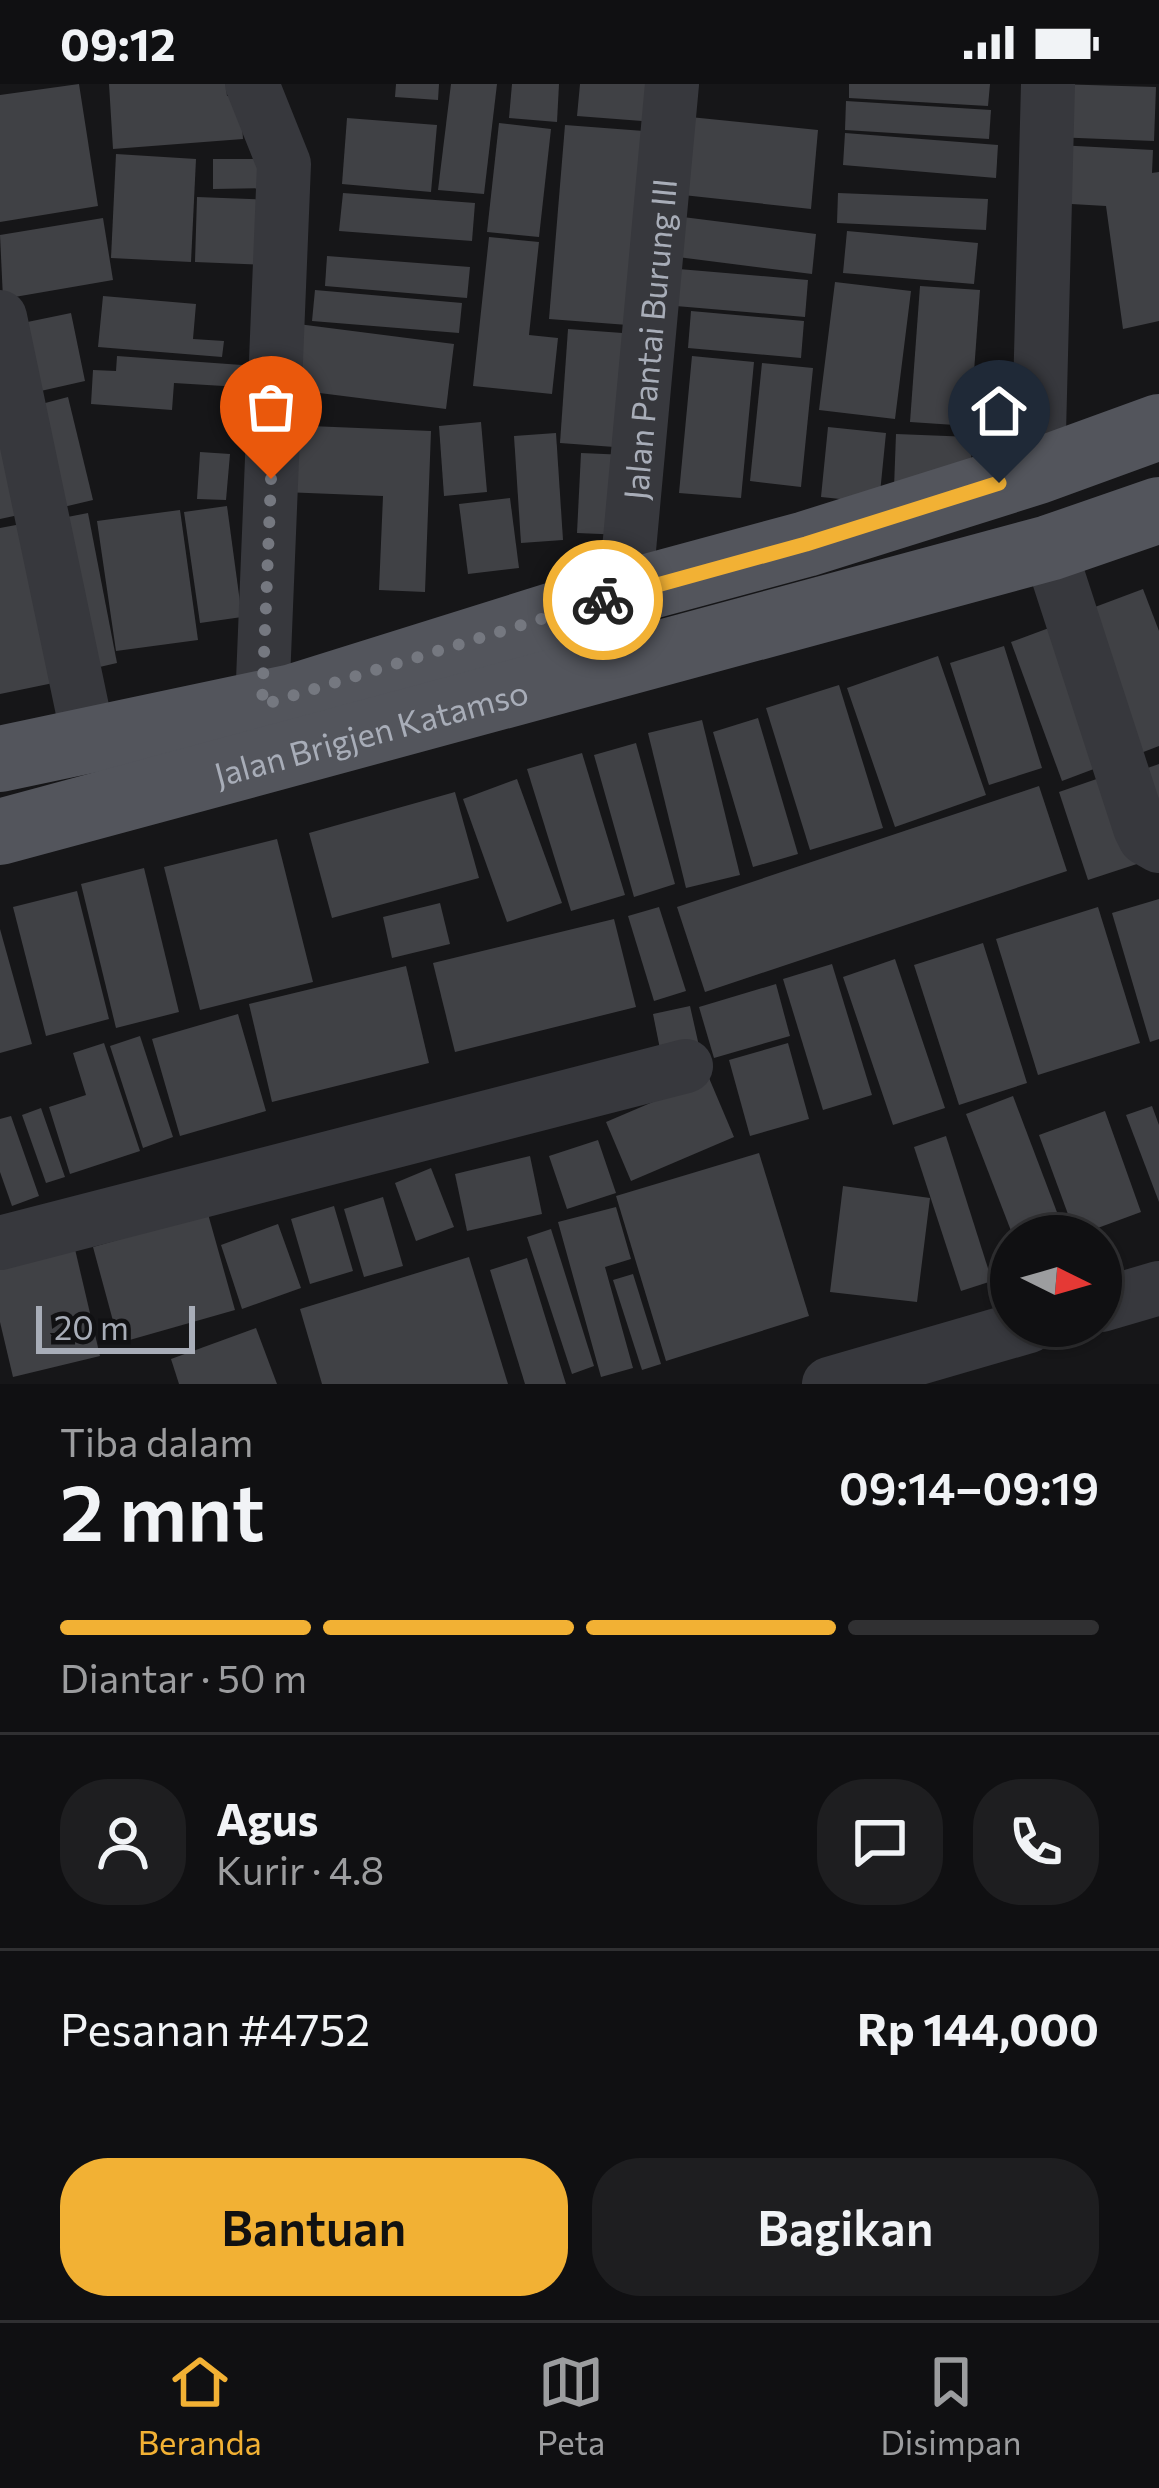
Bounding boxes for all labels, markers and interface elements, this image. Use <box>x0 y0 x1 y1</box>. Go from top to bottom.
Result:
text: 09:12 <box>60 15 176 70</box>
street label: Jalan Pantai Burung III <box>613 177 684 502</box>
pin <box>220 356 322 479</box>
pin <box>948 360 1050 483</box>
icon: bag <box>238 374 304 440</box>
icon: home <box>966 378 1032 444</box>
courier <box>543 540 663 660</box>
icon: bike <box>570 567 636 633</box>
street label: Jalan Brigjen Katamso <box>209 670 532 794</box>
north arrow <box>990 1215 1122 1347</box>
map controls <box>990 1215 1122 1347</box>
scale bar <box>36 1300 195 1353</box>
text: 20 m <box>54 1306 129 1347</box>
text: Tiba dalam <box>60 1417 253 1465</box>
text: 09:14–09:19 <box>839 1459 1099 1514</box>
text: 2 mnt <box>60 1462 265 1557</box>
text: Diantar · 50 m <box>60 1653 307 1701</box>
button: person <box>60 1779 186 1905</box>
button: chat <box>817 1779 943 1905</box>
button: phone <box>973 1779 1099 1905</box>
text: Agus <box>216 1790 319 1845</box>
text: Kurir · 4.8 <box>216 1845 384 1893</box>
text: Pesanan #4752 <box>60 2000 370 2055</box>
text: Rp 144,000 <box>857 2000 1099 2055</box>
button: Bantuan <box>60 2158 568 2296</box>
button: Bagikan <box>592 2158 1099 2296</box>
tab: Beranda <box>138 2349 262 2462</box>
tab: Peta <box>537 2349 605 2462</box>
tab: Disimpan <box>881 2349 1021 2462</box>

